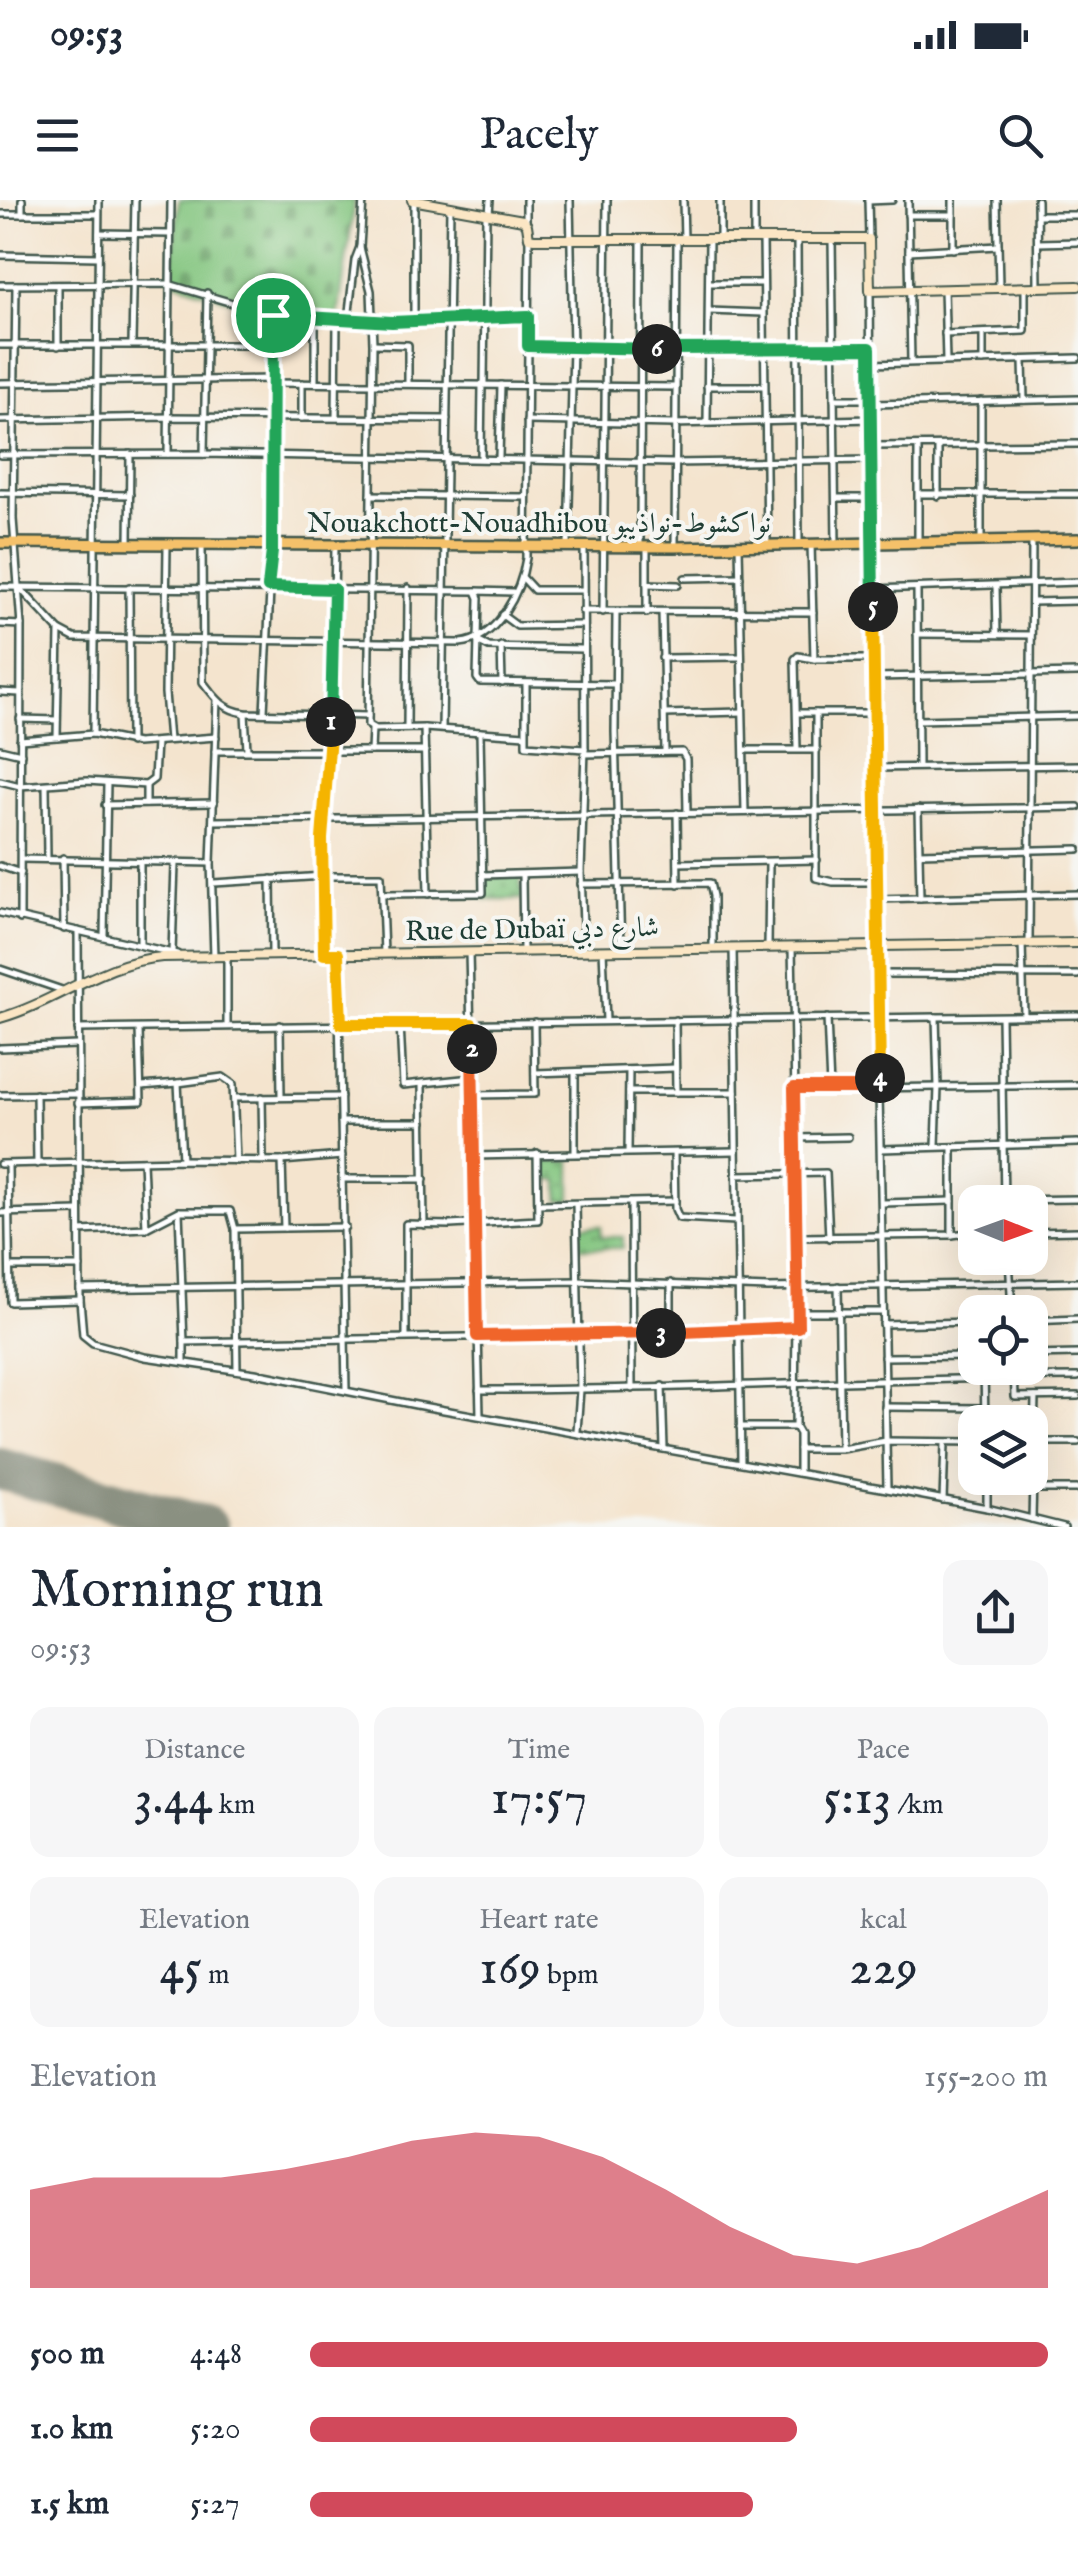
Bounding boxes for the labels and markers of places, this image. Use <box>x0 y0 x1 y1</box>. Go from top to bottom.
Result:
pin <box>231 273 316 358</box>
pin: 6 <box>632 324 682 374</box>
pin: 5 <box>848 582 898 632</box>
pin: 1 <box>306 697 356 747</box>
pin: 2 <box>447 1024 497 1074</box>
pin: 4 <box>855 1053 905 1103</box>
pin: 3 <box>636 1308 686 1358</box>

